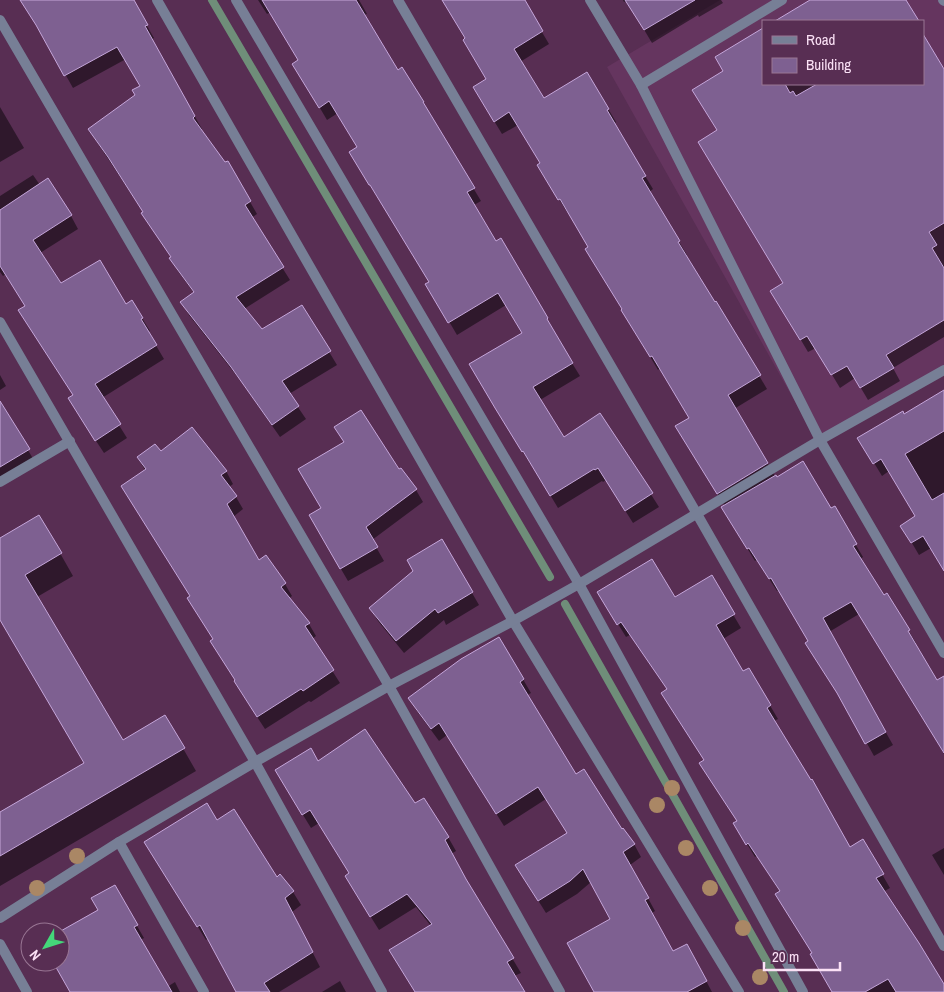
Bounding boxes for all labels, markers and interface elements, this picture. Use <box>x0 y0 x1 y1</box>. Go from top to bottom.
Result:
legend <box>762 20 924 85</box>
text: Road <box>806 29 835 50</box>
text: Building <box>806 54 851 75</box>
north arrow <box>20 922 70 972</box>
scale bar <box>764 940 840 972</box>
text: N <box>25 946 45 964</box>
text: 20 m <box>772 946 799 967</box>

